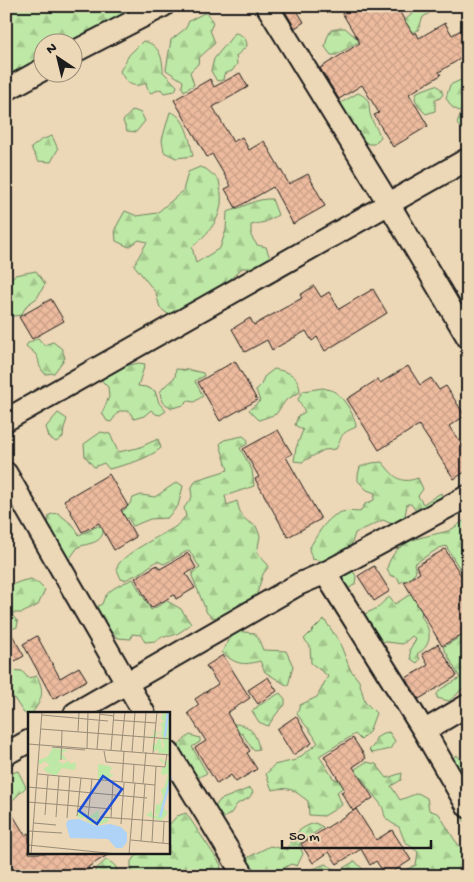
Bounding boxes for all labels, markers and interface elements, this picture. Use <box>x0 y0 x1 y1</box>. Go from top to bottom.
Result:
north arrow <box>32 32 82 82</box>
text: N <box>43 40 61 59</box>
inset map <box>28 712 170 854</box>
scale bar <box>282 817 430 849</box>
text: 50 m <box>289 828 320 846</box>

